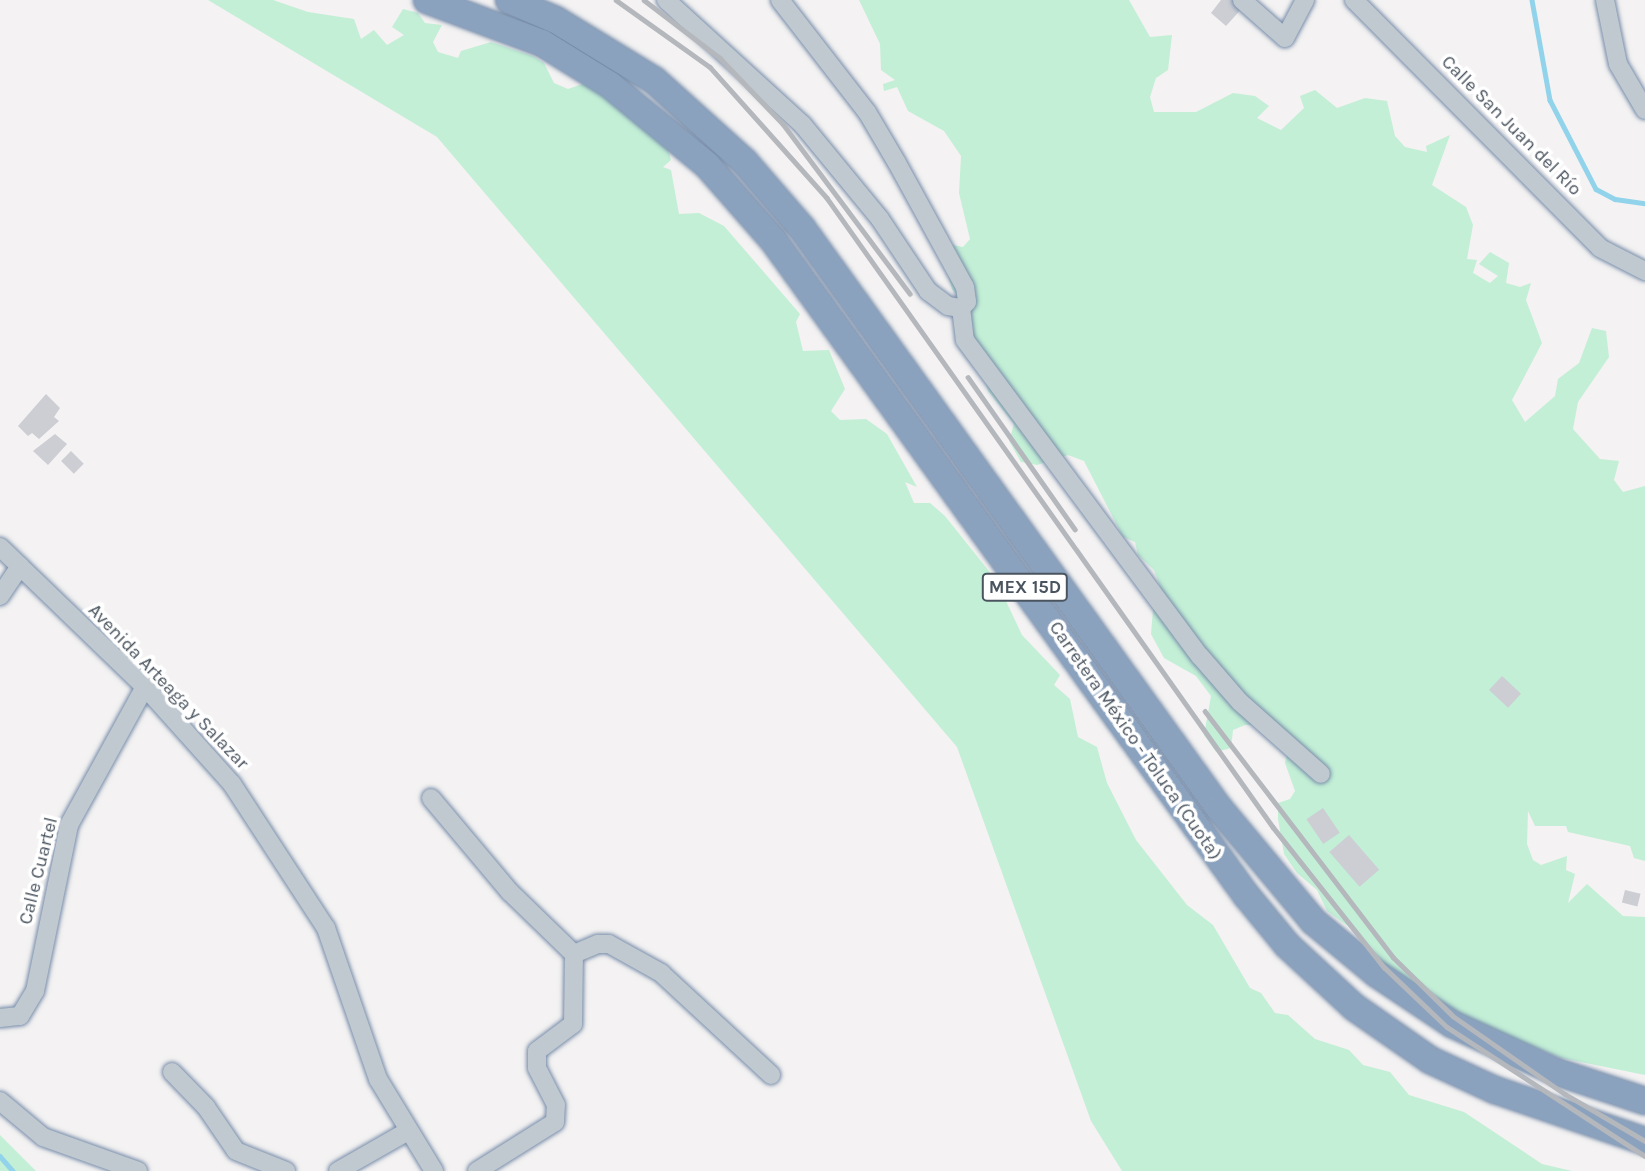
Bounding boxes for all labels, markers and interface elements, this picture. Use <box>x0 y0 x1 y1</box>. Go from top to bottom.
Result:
street label: Calle San Juan del Río <box>1436 51 1586 201</box>
road number: MEX 15D <box>981 572 1069 602</box>
street label: Avenida Arteaga y Salazar <box>83 599 253 775</box>
street label: Carretera México - Toluca (Cuota) <box>1044 617 1226 865</box>
street label: Calle Cuartel <box>15 815 63 927</box>

